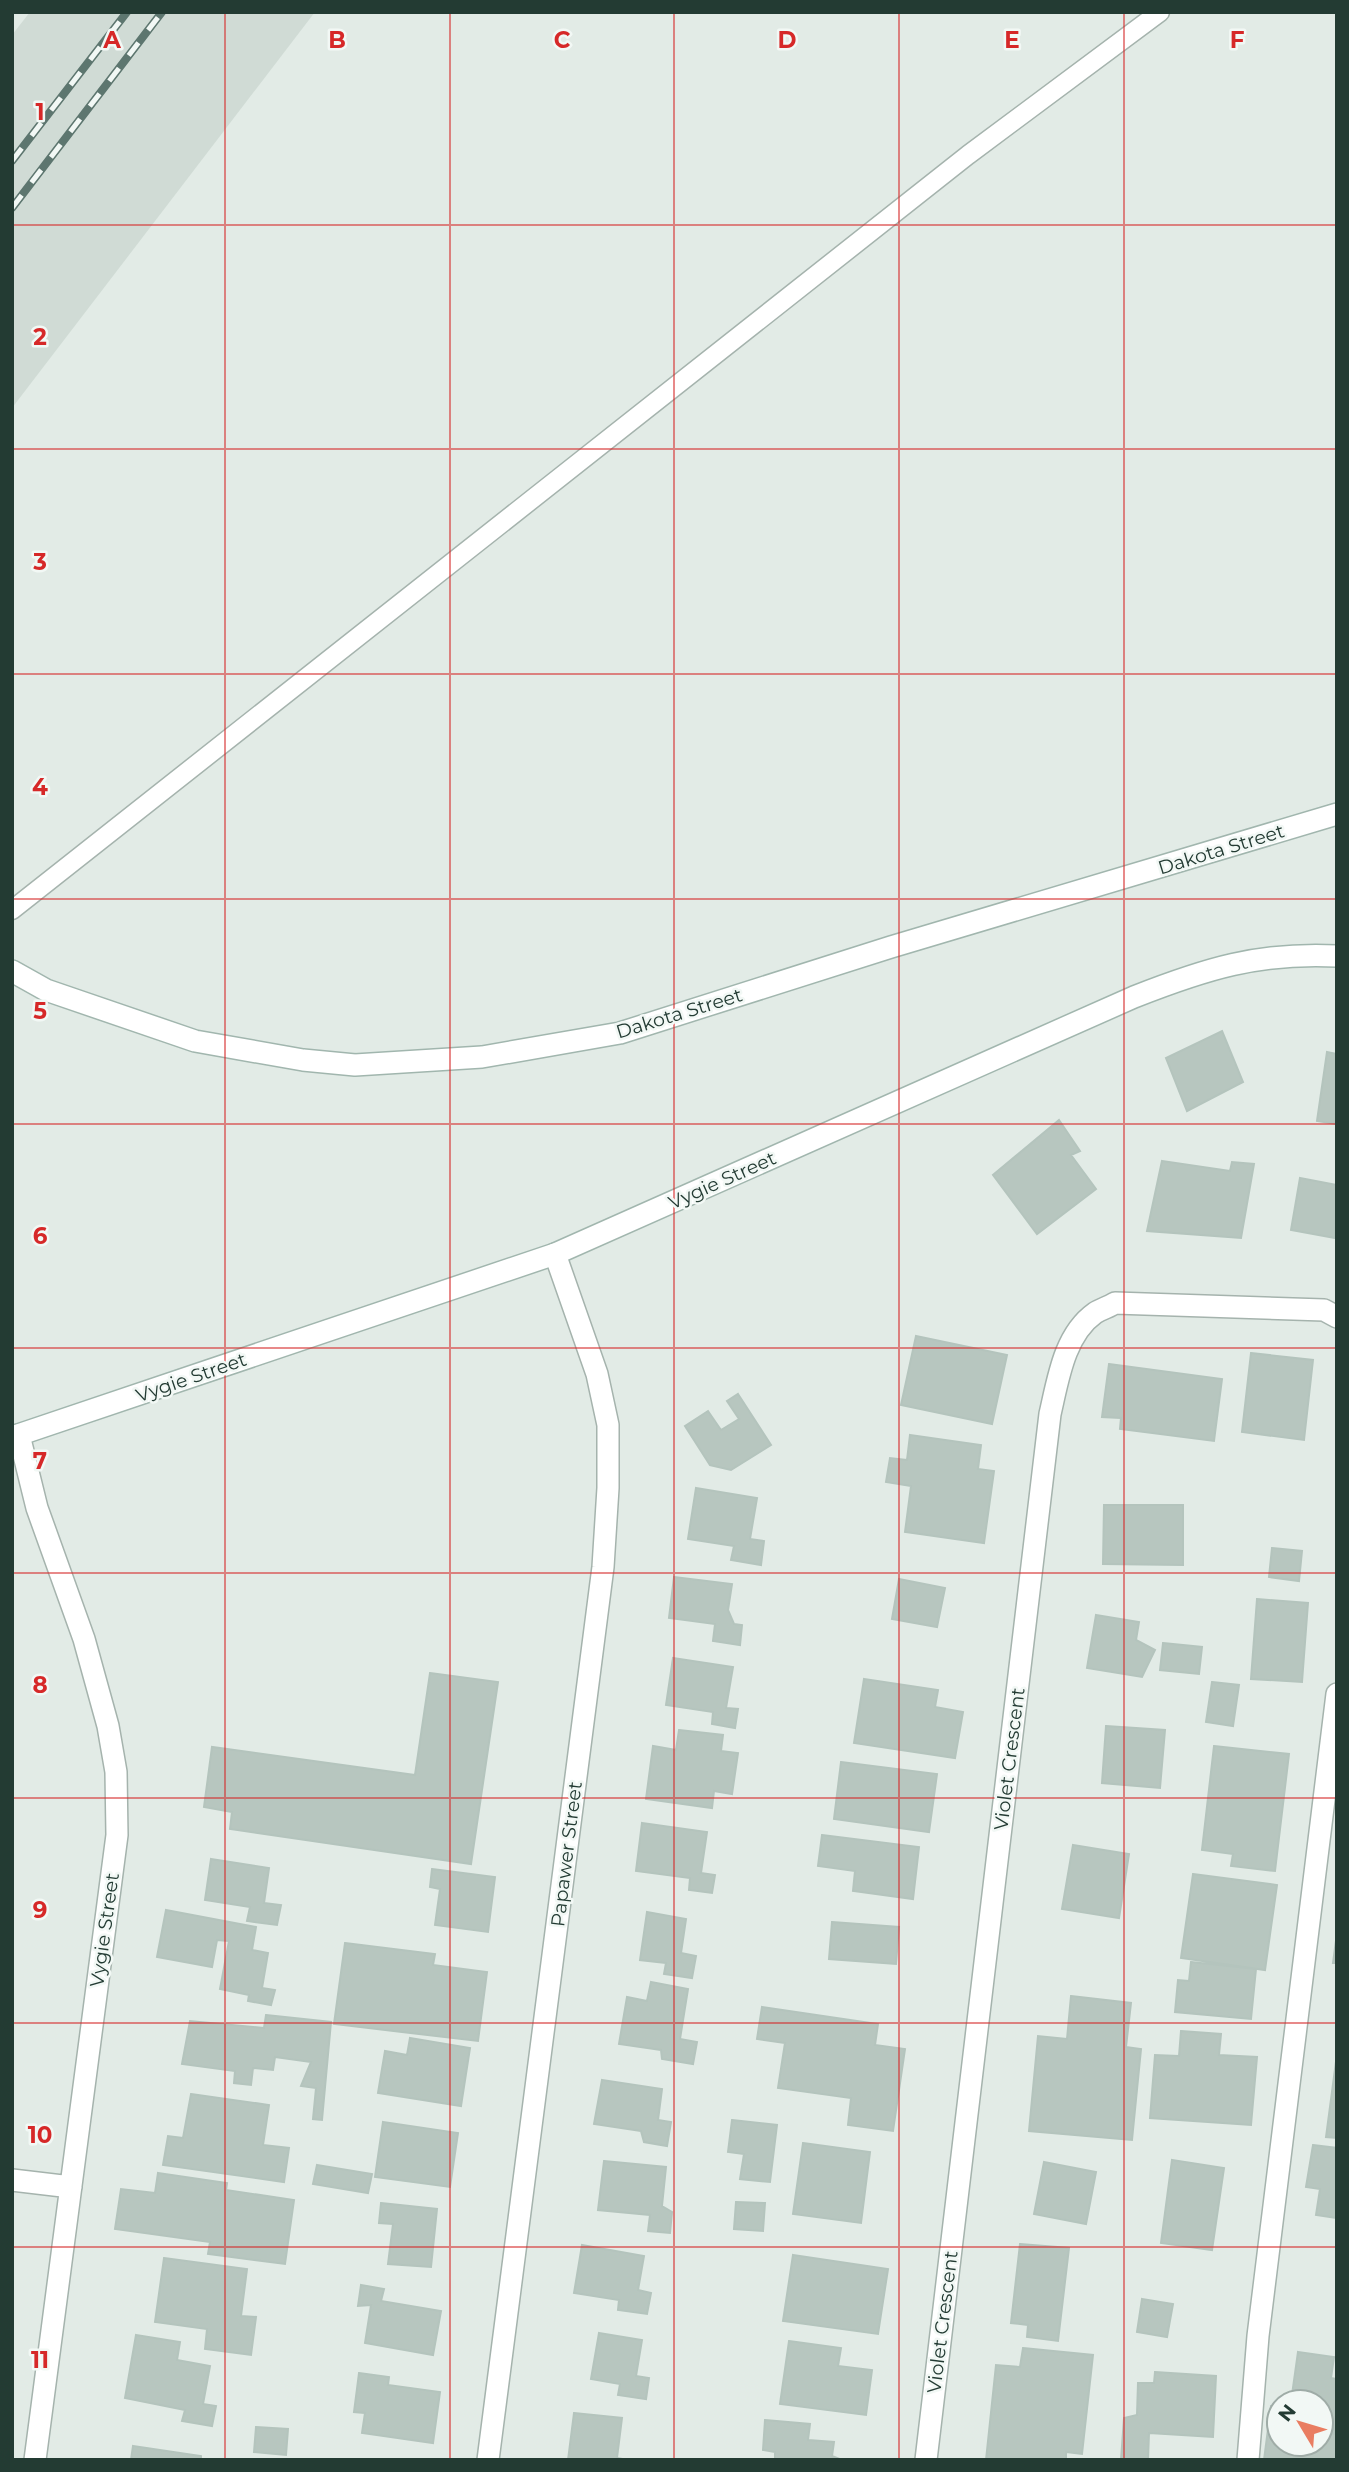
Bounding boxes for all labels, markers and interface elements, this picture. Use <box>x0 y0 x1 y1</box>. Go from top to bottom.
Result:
text: A <box>102 26 121 54</box>
text: B <box>328 26 346 54</box>
text: C <box>554 26 571 54</box>
text: D <box>778 26 797 54</box>
text: E <box>1004 26 1020 54</box>
text: F <box>1230 26 1245 54</box>
text: 1 <box>35 98 45 126</box>
text: 2 <box>33 323 47 351</box>
text: 3 <box>32 548 47 576</box>
text: 4 <box>32 773 48 801</box>
street label: Dakota Street <box>1155 819 1287 880</box>
street label: Dakota Street <box>613 983 745 1044</box>
text: 5 <box>33 997 47 1025</box>
street label: Vygie Street <box>665 1146 780 1214</box>
text: 6 <box>33 1222 48 1250</box>
street label: Vygie Street <box>133 1348 250 1407</box>
text: 7 <box>33 1447 47 1475</box>
text: 8 <box>32 1671 48 1699</box>
street label: Violet Crescent <box>989 1686 1030 1832</box>
street label: Papawer Street <box>546 1780 587 1928</box>
street label: Vygie Street <box>85 1871 124 1989</box>
text: 9 <box>33 1896 47 1924</box>
text: 10 <box>28 2121 52 2149</box>
street label: Violet Crescent <box>922 2249 963 2395</box>
text: 11 <box>31 2346 49 2374</box>
north arrow <box>1265 2388 1335 2458</box>
text: N <box>1273 2400 1301 2426</box>

